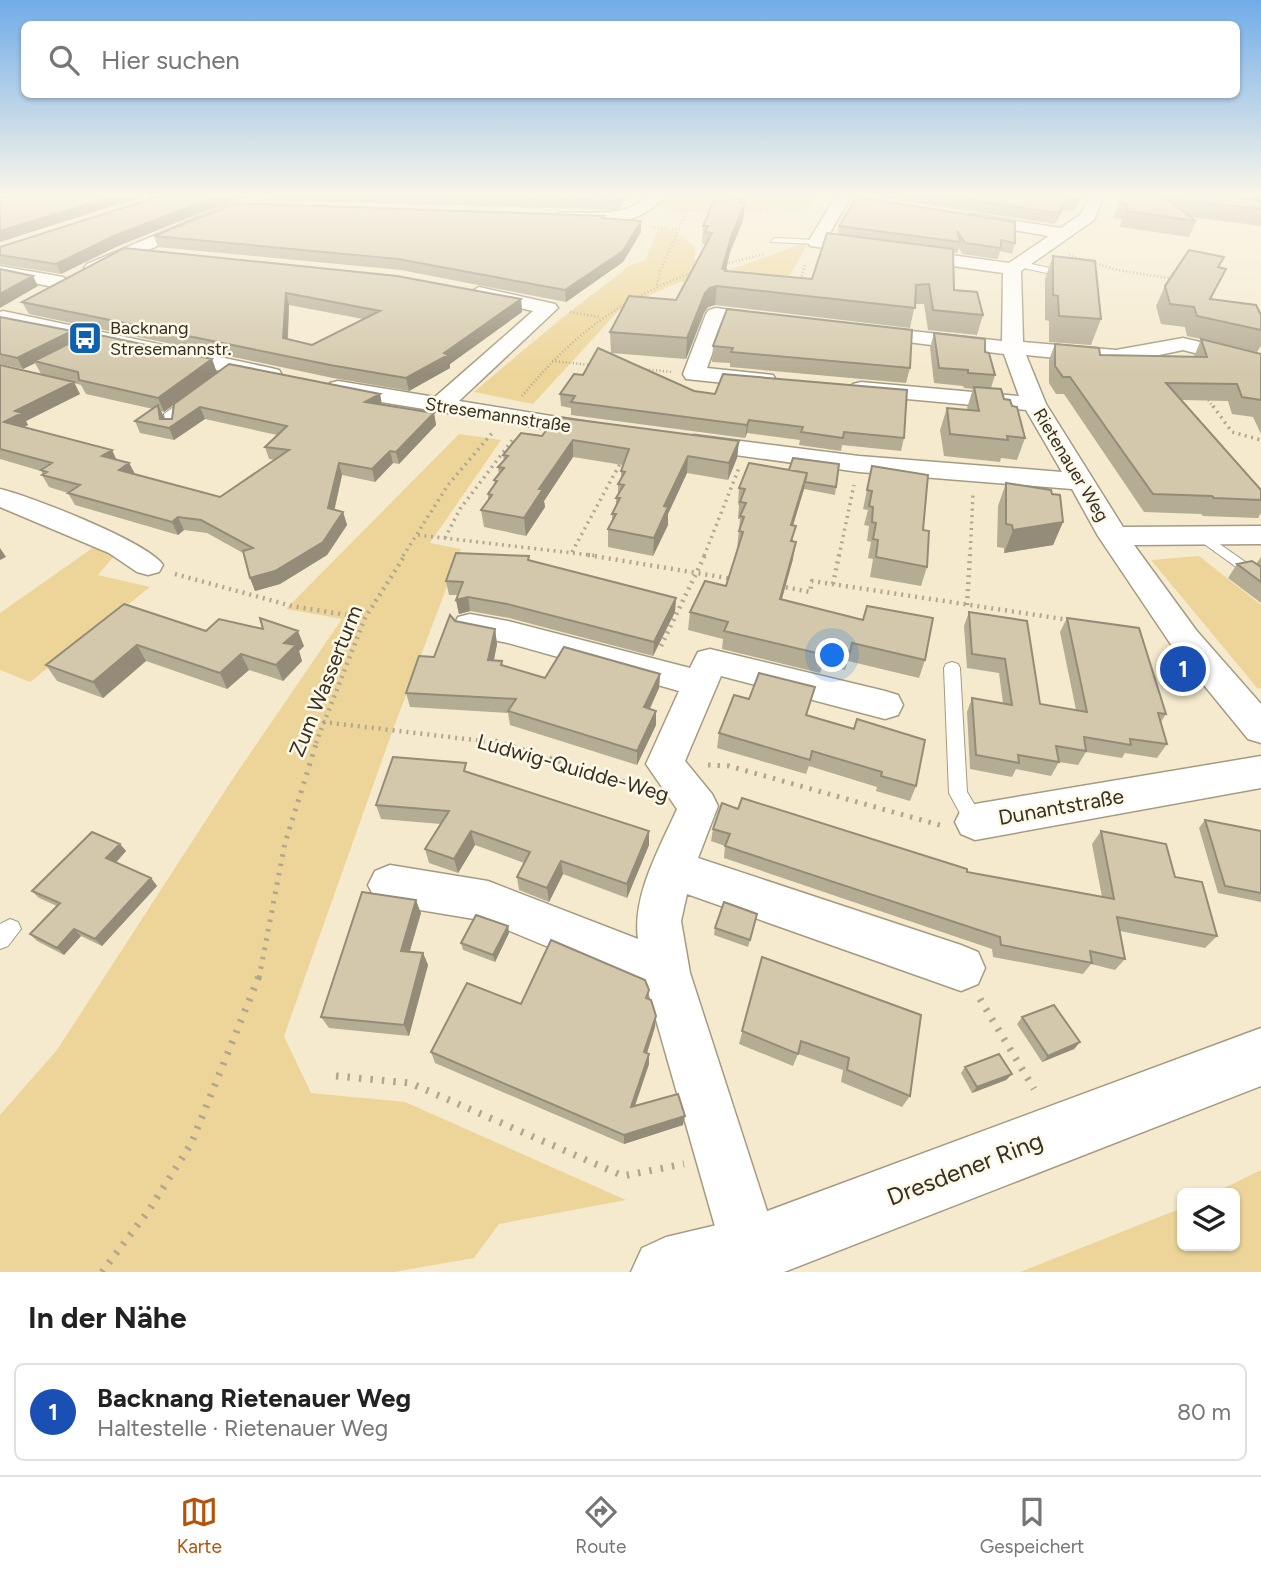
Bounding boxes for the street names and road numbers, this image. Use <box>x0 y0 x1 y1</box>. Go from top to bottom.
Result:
street label: Stresemannstraße <box>424 393 572 437</box>
street label: Rietenauer Weg <box>1028 404 1114 526</box>
street label: Zum Wasserturm <box>284 601 367 760</box>
street label: Ludwig-Quidde-Weg <box>474 728 672 807</box>
street label: Dunantstraße <box>996 783 1126 830</box>
street label: Dresdener Ring <box>883 1125 1047 1212</box>

